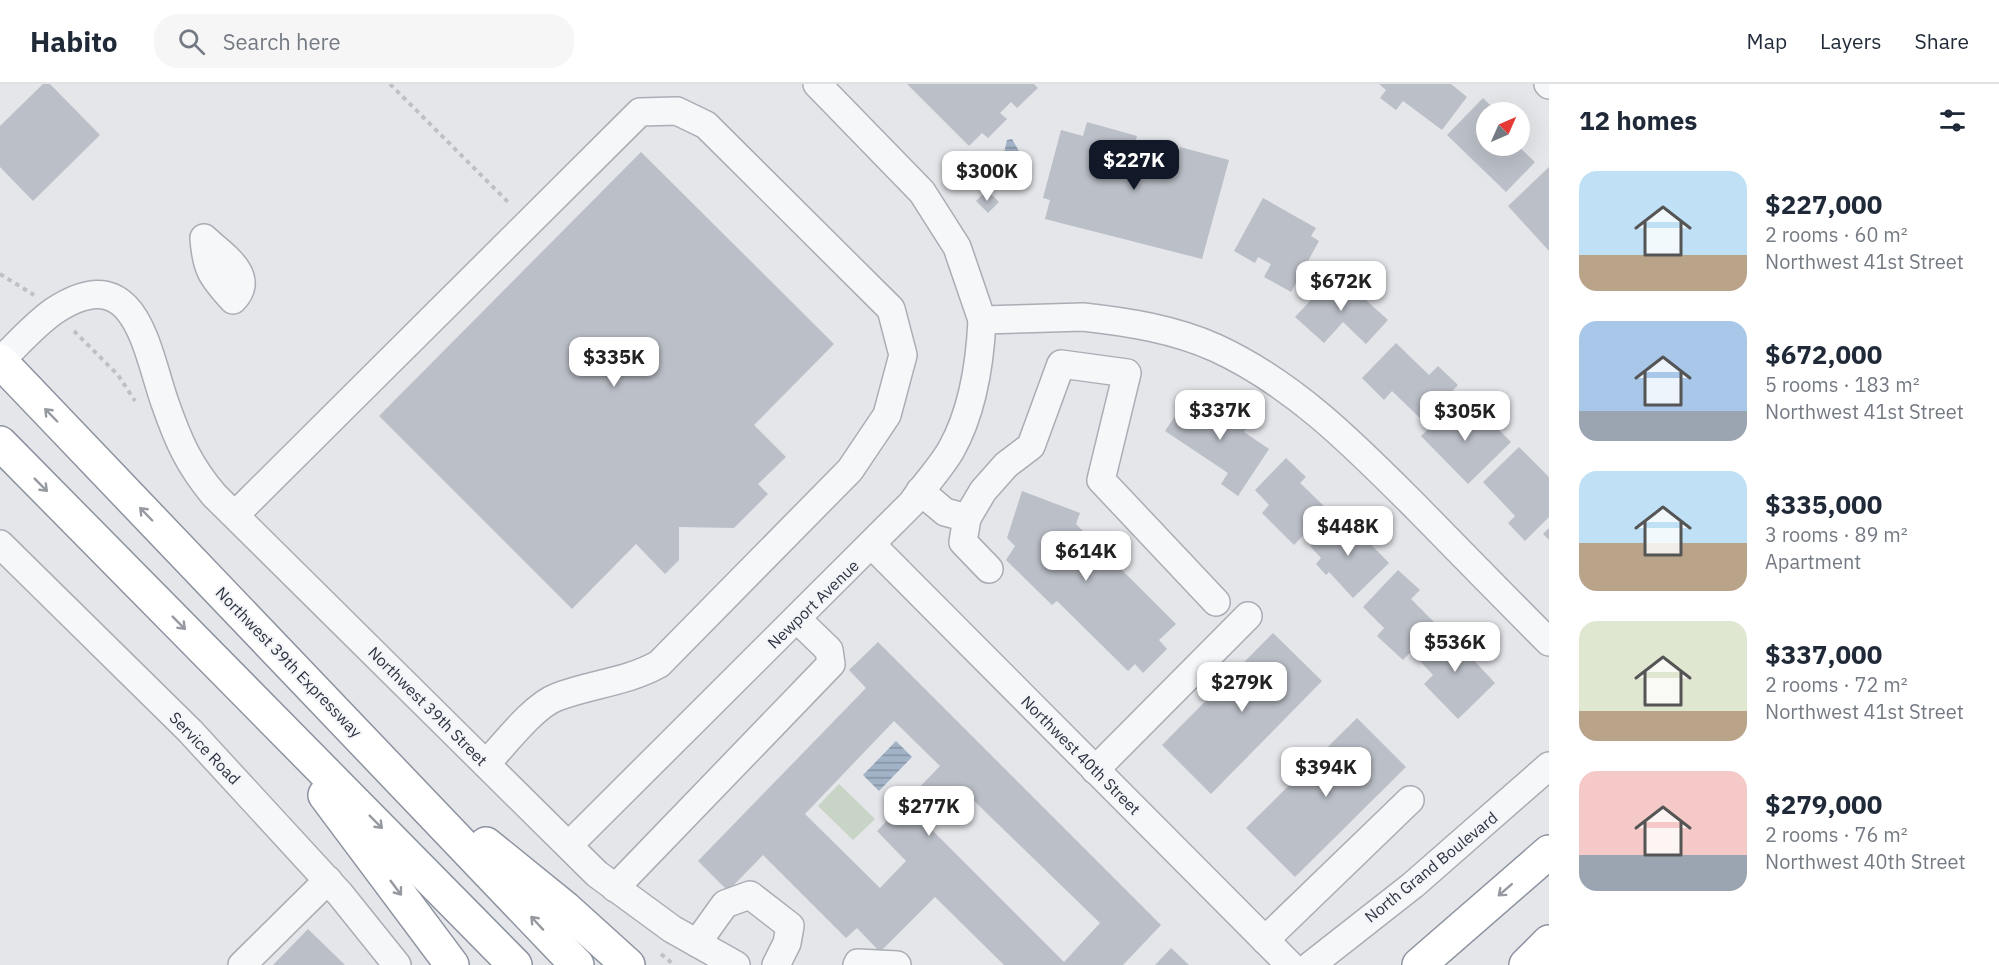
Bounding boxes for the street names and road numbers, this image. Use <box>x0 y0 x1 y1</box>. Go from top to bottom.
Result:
street label: Newport Avenue <box>763 555 863 653</box>
street label: Northwest 39th Expressway <box>212 582 366 742</box>
street label: Northwest 39th Street <box>364 642 492 770</box>
street label: Northwest 40th Street <box>1017 691 1145 819</box>
street label: Service Road <box>165 708 245 788</box>
street label: North Grand Boulevard <box>1361 807 1501 927</box>

